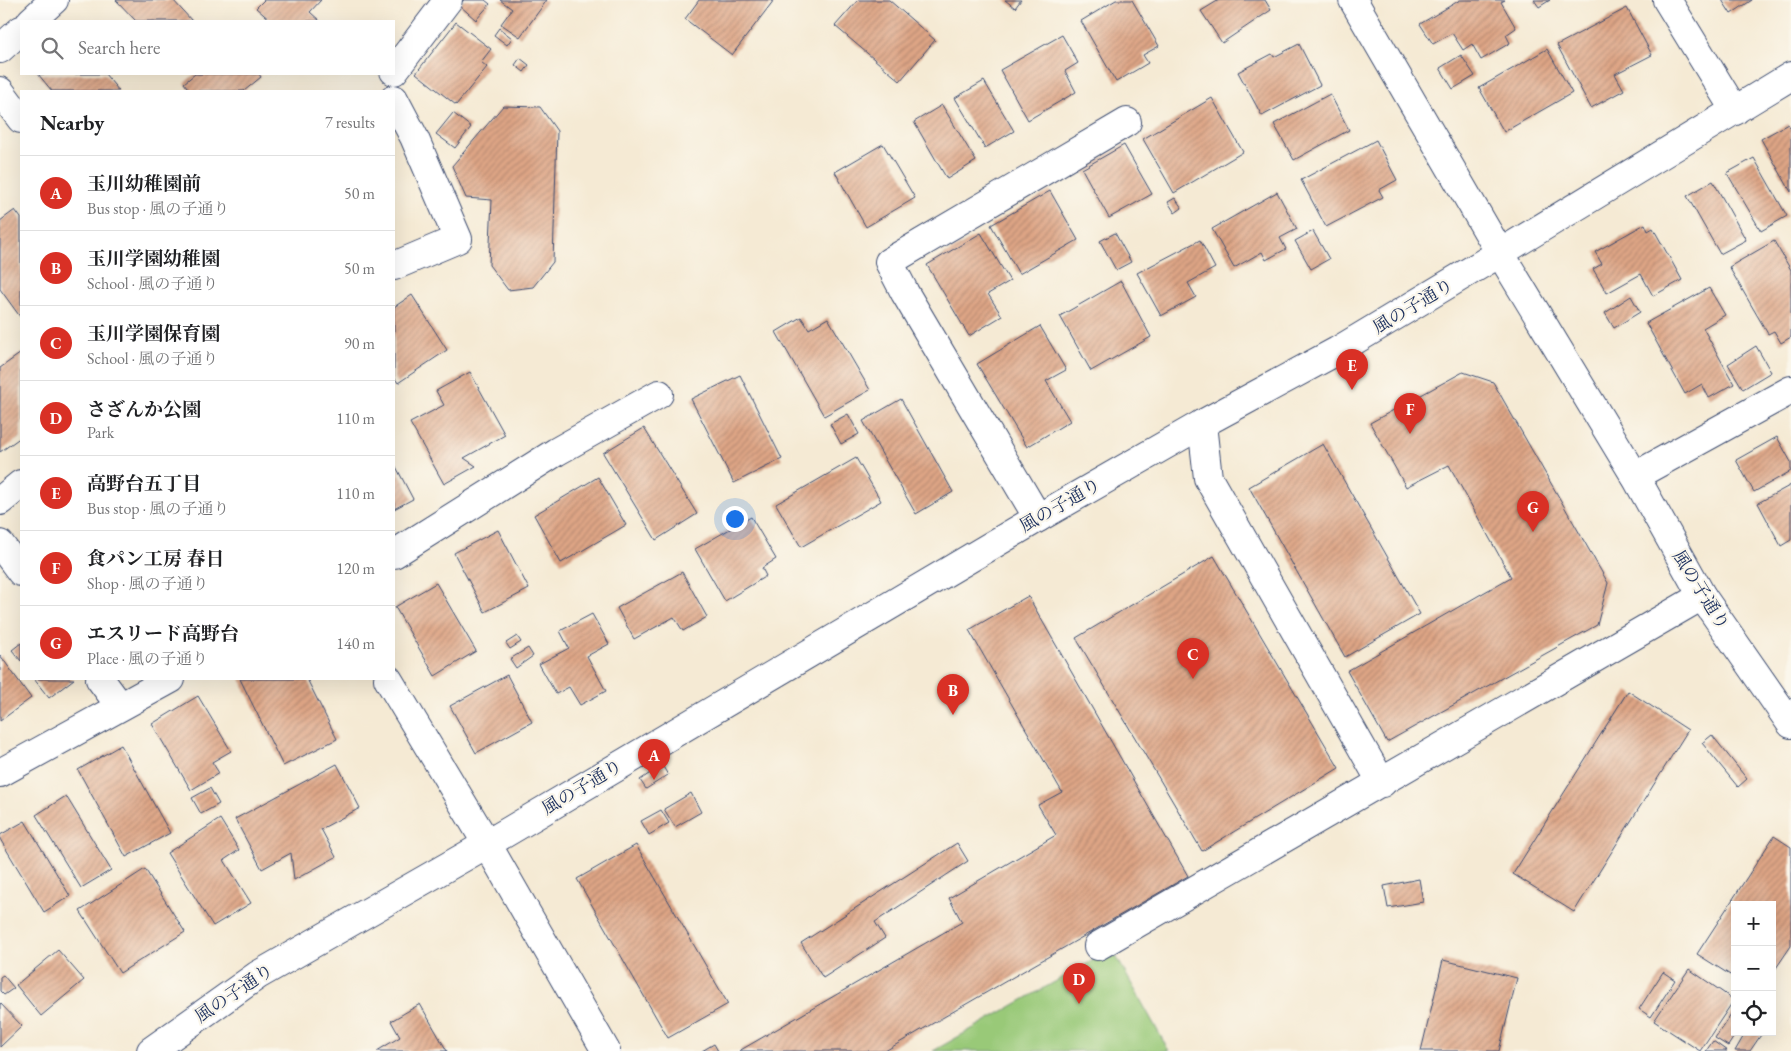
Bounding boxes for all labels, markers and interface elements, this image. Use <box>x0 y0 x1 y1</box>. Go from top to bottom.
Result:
search box <box>20 20 395 75</box>
icon: search <box>38 34 66 62</box>
text: Search here <box>78 35 160 60</box>
text: Nearby <box>40 109 104 136</box>
text: 7 results <box>325 112 375 133</box>
text: 玉川幼稚園前 <box>87 171 201 196</box>
text: A <box>50 183 62 204</box>
text: 50 m <box>344 183 375 204</box>
text: Bus stop · 風の子通り <box>87 198 229 219</box>
text: 玉川学園幼稚園 <box>87 246 220 271</box>
text: B <box>51 258 61 279</box>
text: 50 m <box>344 258 375 279</box>
text: School · 風の子通り <box>87 273 218 294</box>
street label: 風の子通り <box>1368 273 1457 339</box>
text: 玉川学園保育園 <box>87 321 220 346</box>
text: C <box>50 333 62 354</box>
text: 90 m <box>344 333 375 354</box>
text: School · 風の子通り <box>87 348 218 369</box>
pin: E <box>1336 349 1368 390</box>
pin: F <box>1394 393 1426 434</box>
text: さざんか公園 <box>87 397 201 422</box>
text: D <box>50 408 62 429</box>
text: 110 m <box>336 408 375 429</box>
text: Park <box>87 422 114 443</box>
text: 高野台五丁目 <box>87 471 201 496</box>
street label: 風の子通り <box>1015 472 1104 537</box>
text: E <box>51 483 61 504</box>
text: 110 m <box>336 483 375 504</box>
pin: G <box>1517 491 1549 532</box>
text: Bus stop · 風の子通り <box>87 498 229 519</box>
your location <box>722 506 748 532</box>
street label: 風の子通り <box>1668 545 1735 634</box>
text: 食パン工房 春日 <box>87 546 225 571</box>
text: F <box>52 558 60 579</box>
text: 120 m <box>336 558 375 579</box>
text: Shop · 風の子通り <box>87 573 209 594</box>
text: エスリード高野台 <box>87 621 239 646</box>
text: G <box>50 633 62 654</box>
text: 140 m <box>336 633 375 654</box>
pin: C <box>1177 638 1209 679</box>
text: Place · 風の子通り <box>87 648 208 669</box>
pin: B <box>937 674 969 715</box>
pin: A <box>638 739 670 780</box>
street label: 風の子通り <box>537 754 626 820</box>
map controls <box>1731 901 1776 1036</box>
button: + <box>1731 901 1776 946</box>
button: − <box>1731 946 1776 991</box>
street label: 風の子通り <box>190 958 277 1027</box>
pin: D <box>1063 963 1095 1004</box>
button: locate <box>1731 991 1776 1036</box>

